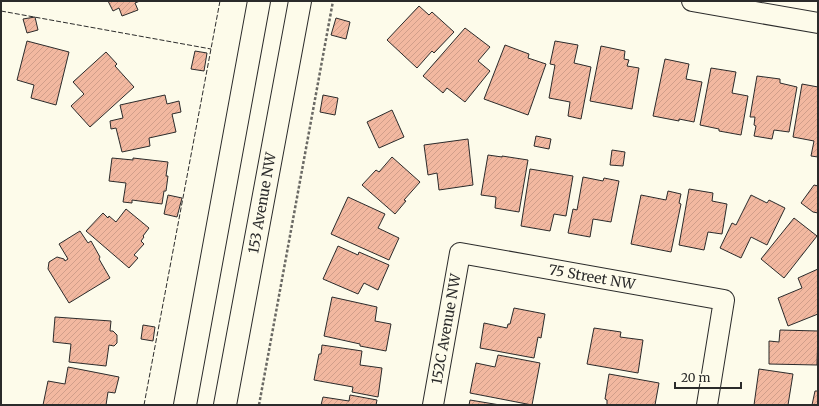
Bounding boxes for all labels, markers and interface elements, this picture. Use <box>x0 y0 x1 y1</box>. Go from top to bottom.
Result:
street label: 153 Avenue NW <box>244 150 280 255</box>
street label: 75 Street NW <box>547 261 638 294</box>
street label: 152C Avenue NW <box>427 271 465 386</box>
scale bar <box>675 364 741 390</box>
text: 20 m <box>681 370 710 385</box>

